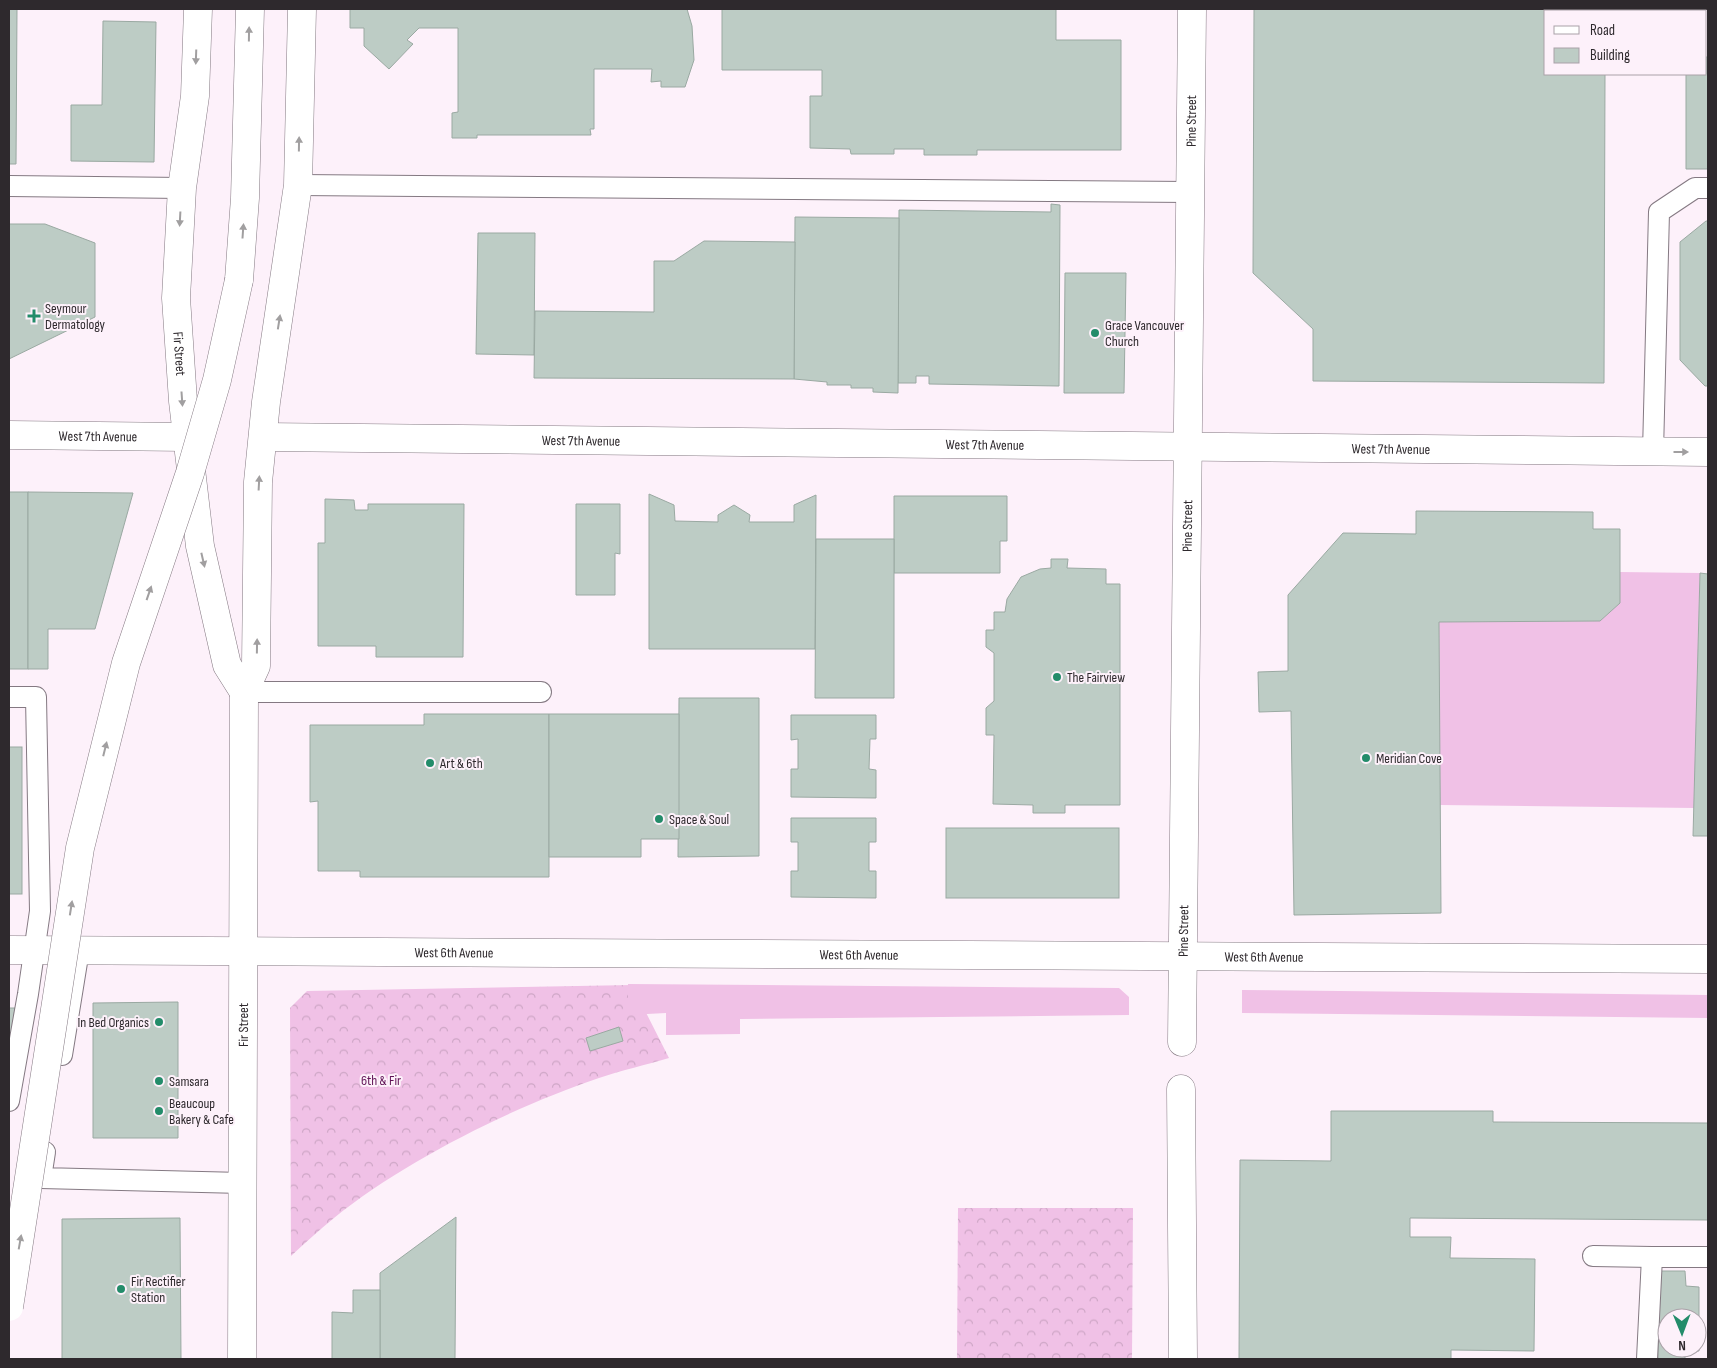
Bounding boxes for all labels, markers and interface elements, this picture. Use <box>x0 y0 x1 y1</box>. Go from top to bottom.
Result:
legend <box>1544 10 1707 75</box>
text: Road <box>1590 21 1615 40</box>
one-way arrow <box>245 26 253 42</box>
text: Building <box>1590 46 1630 65</box>
one-way arrow <box>192 50 200 66</box>
street label: Pine Street <box>1183 95 1200 147</box>
one-way arrow <box>295 135 303 151</box>
one-way arrow <box>176 211 184 227</box>
one-way arrow <box>239 223 247 239</box>
place label: Seymour Dermatology <box>45 300 106 333</box>
marker: Seymour Dermatology <box>27 309 41 323</box>
one-way arrow <box>275 314 283 330</box>
place label: Grace Vancouver Church <box>1105 317 1184 350</box>
marker: Grace Vancouver Church <box>1089 327 1101 339</box>
street label: Fir Street <box>169 331 189 376</box>
one-way arrow <box>179 391 187 407</box>
street label: West 7th Avenue <box>59 428 137 445</box>
street label: West 7th Avenue <box>542 432 620 450</box>
street label: West 7th Avenue <box>946 436 1024 454</box>
street label: West 7th Avenue <box>1352 440 1430 458</box>
one-way arrow <box>1673 448 1689 456</box>
one-way arrow <box>255 475 263 491</box>
street label: Pine Street <box>1179 500 1196 552</box>
one-way arrow <box>199 552 207 567</box>
one-way arrow <box>146 586 153 601</box>
one-way arrow <box>253 638 261 654</box>
place label: The Fairview <box>1067 669 1125 686</box>
marker: The Fairview <box>1051 671 1063 683</box>
one-way arrow <box>101 742 109 757</box>
place label: Meridian Cove <box>1376 750 1442 767</box>
marker: Meridian Cove <box>1360 752 1372 764</box>
place label: Art & 6th <box>439 755 483 772</box>
marker: Art & 6th <box>424 757 436 769</box>
place label: Space & Soul <box>669 811 729 828</box>
marker: Space & Soul <box>653 813 665 825</box>
one-way arrow <box>68 900 76 916</box>
street label: Pine Street <box>1175 905 1192 957</box>
street label: West 6th Avenue <box>414 944 494 962</box>
street label: West 6th Avenue <box>819 946 899 964</box>
street label: West 6th Avenue <box>1224 948 1304 966</box>
street label: Fir Street <box>235 1003 252 1047</box>
place label: In Bed Organics <box>77 1014 149 1031</box>
marker: In Bed Organics <box>153 1016 165 1028</box>
park label: 6th & Fir <box>361 1072 401 1089</box>
place label: Samsara <box>169 1073 209 1090</box>
marker: Samsara <box>153 1075 165 1087</box>
place label: Beaucoup Bakery & Cafe <box>169 1095 234 1128</box>
marker: Beaucoup Bakery & Cafe <box>153 1105 165 1117</box>
one-way arrow <box>16 1233 24 1249</box>
place label: Fir Rectifier Station <box>131 1273 185 1306</box>
marker: Fir Rectifier Station <box>115 1283 127 1295</box>
north arrow <box>1657 1308 1707 1358</box>
text: N <box>1678 1337 1686 1354</box>

